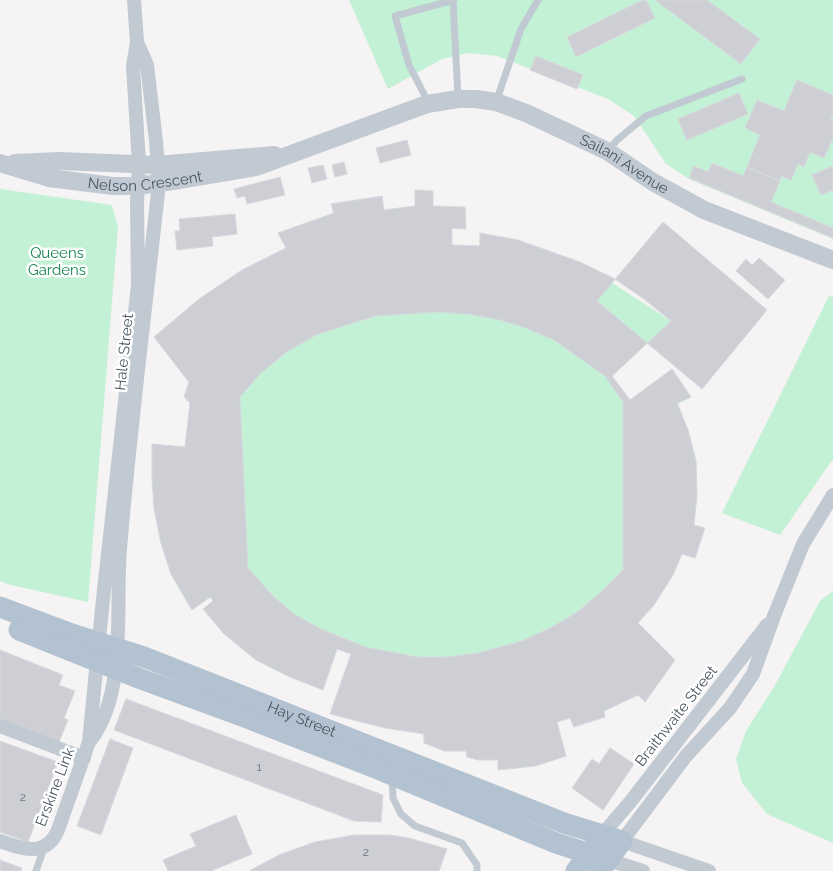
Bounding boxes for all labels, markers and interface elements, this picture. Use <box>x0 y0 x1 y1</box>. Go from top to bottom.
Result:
street label: Sailani Avenue <box>577 131 672 198</box>
street label: Nelson Crescent <box>87 167 204 195</box>
park label: Queens Gardens <box>28 244 86 279</box>
street label: Hale Street <box>111 313 137 391</box>
street label: Braithwaite Street <box>631 662 721 770</box>
street label: Hay Street <box>265 698 339 741</box>
street label: Erskine Link <box>32 745 78 829</box>
house number: 1 <box>256 760 262 774</box>
house number: 2 <box>20 790 26 804</box>
house number: 2 <box>363 845 369 859</box>

